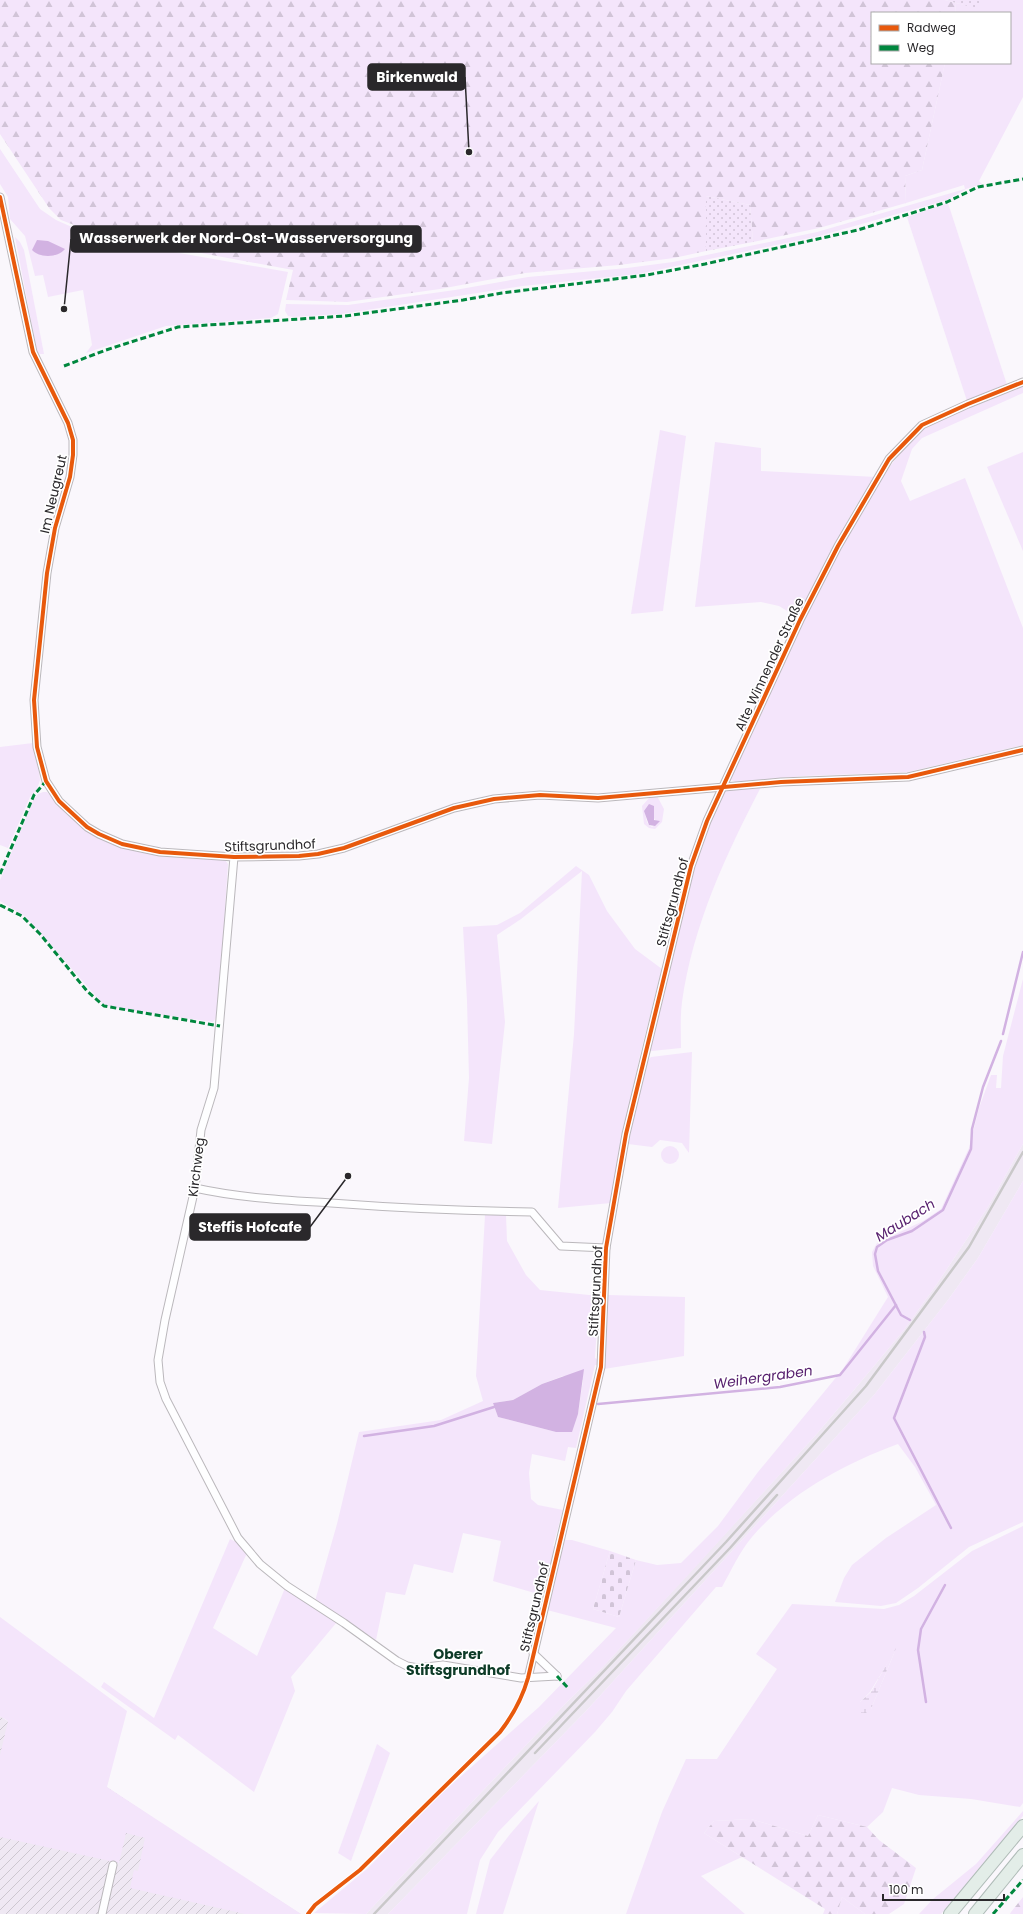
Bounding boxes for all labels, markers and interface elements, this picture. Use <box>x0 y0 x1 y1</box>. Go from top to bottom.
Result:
legend <box>871 12 1011 64</box>
text: Radweg <box>907 19 956 36</box>
text: Weg <box>907 39 934 56</box>
callout: Birkenwald <box>368 64 465 90</box>
text: Birkenwald <box>376 67 458 87</box>
callout: Wasserwerk der Nord-Ost-Wasserversorgung <box>71 226 421 252</box>
text: Wasserwerk der Nord-Ost-Wasserversorgung <box>79 228 413 248</box>
street label: Im Neugreut <box>35 453 72 535</box>
street label: Alte Winnender Straße <box>730 594 809 734</box>
street label: Stiftsgrundhof <box>224 834 316 857</box>
street label: Stiftsgrundhof <box>651 856 693 949</box>
street label: Kirchweg <box>183 1136 210 1198</box>
water label: Maubach <box>871 1194 939 1246</box>
callout: Steffis Hofcafe <box>190 1214 310 1240</box>
text: Steffis Hofcafe <box>198 1217 302 1237</box>
street label: Stiftsgrundhof <box>584 1245 607 1337</box>
water label: Weihergraben <box>712 1360 814 1394</box>
street label: Stiftsgrundhof <box>515 1560 554 1654</box>
district label: Oberer Stiftsgrundhof <box>406 1644 510 1680</box>
scale bar <box>883 1876 1004 1902</box>
text: 100 m <box>889 1881 923 1898</box>

